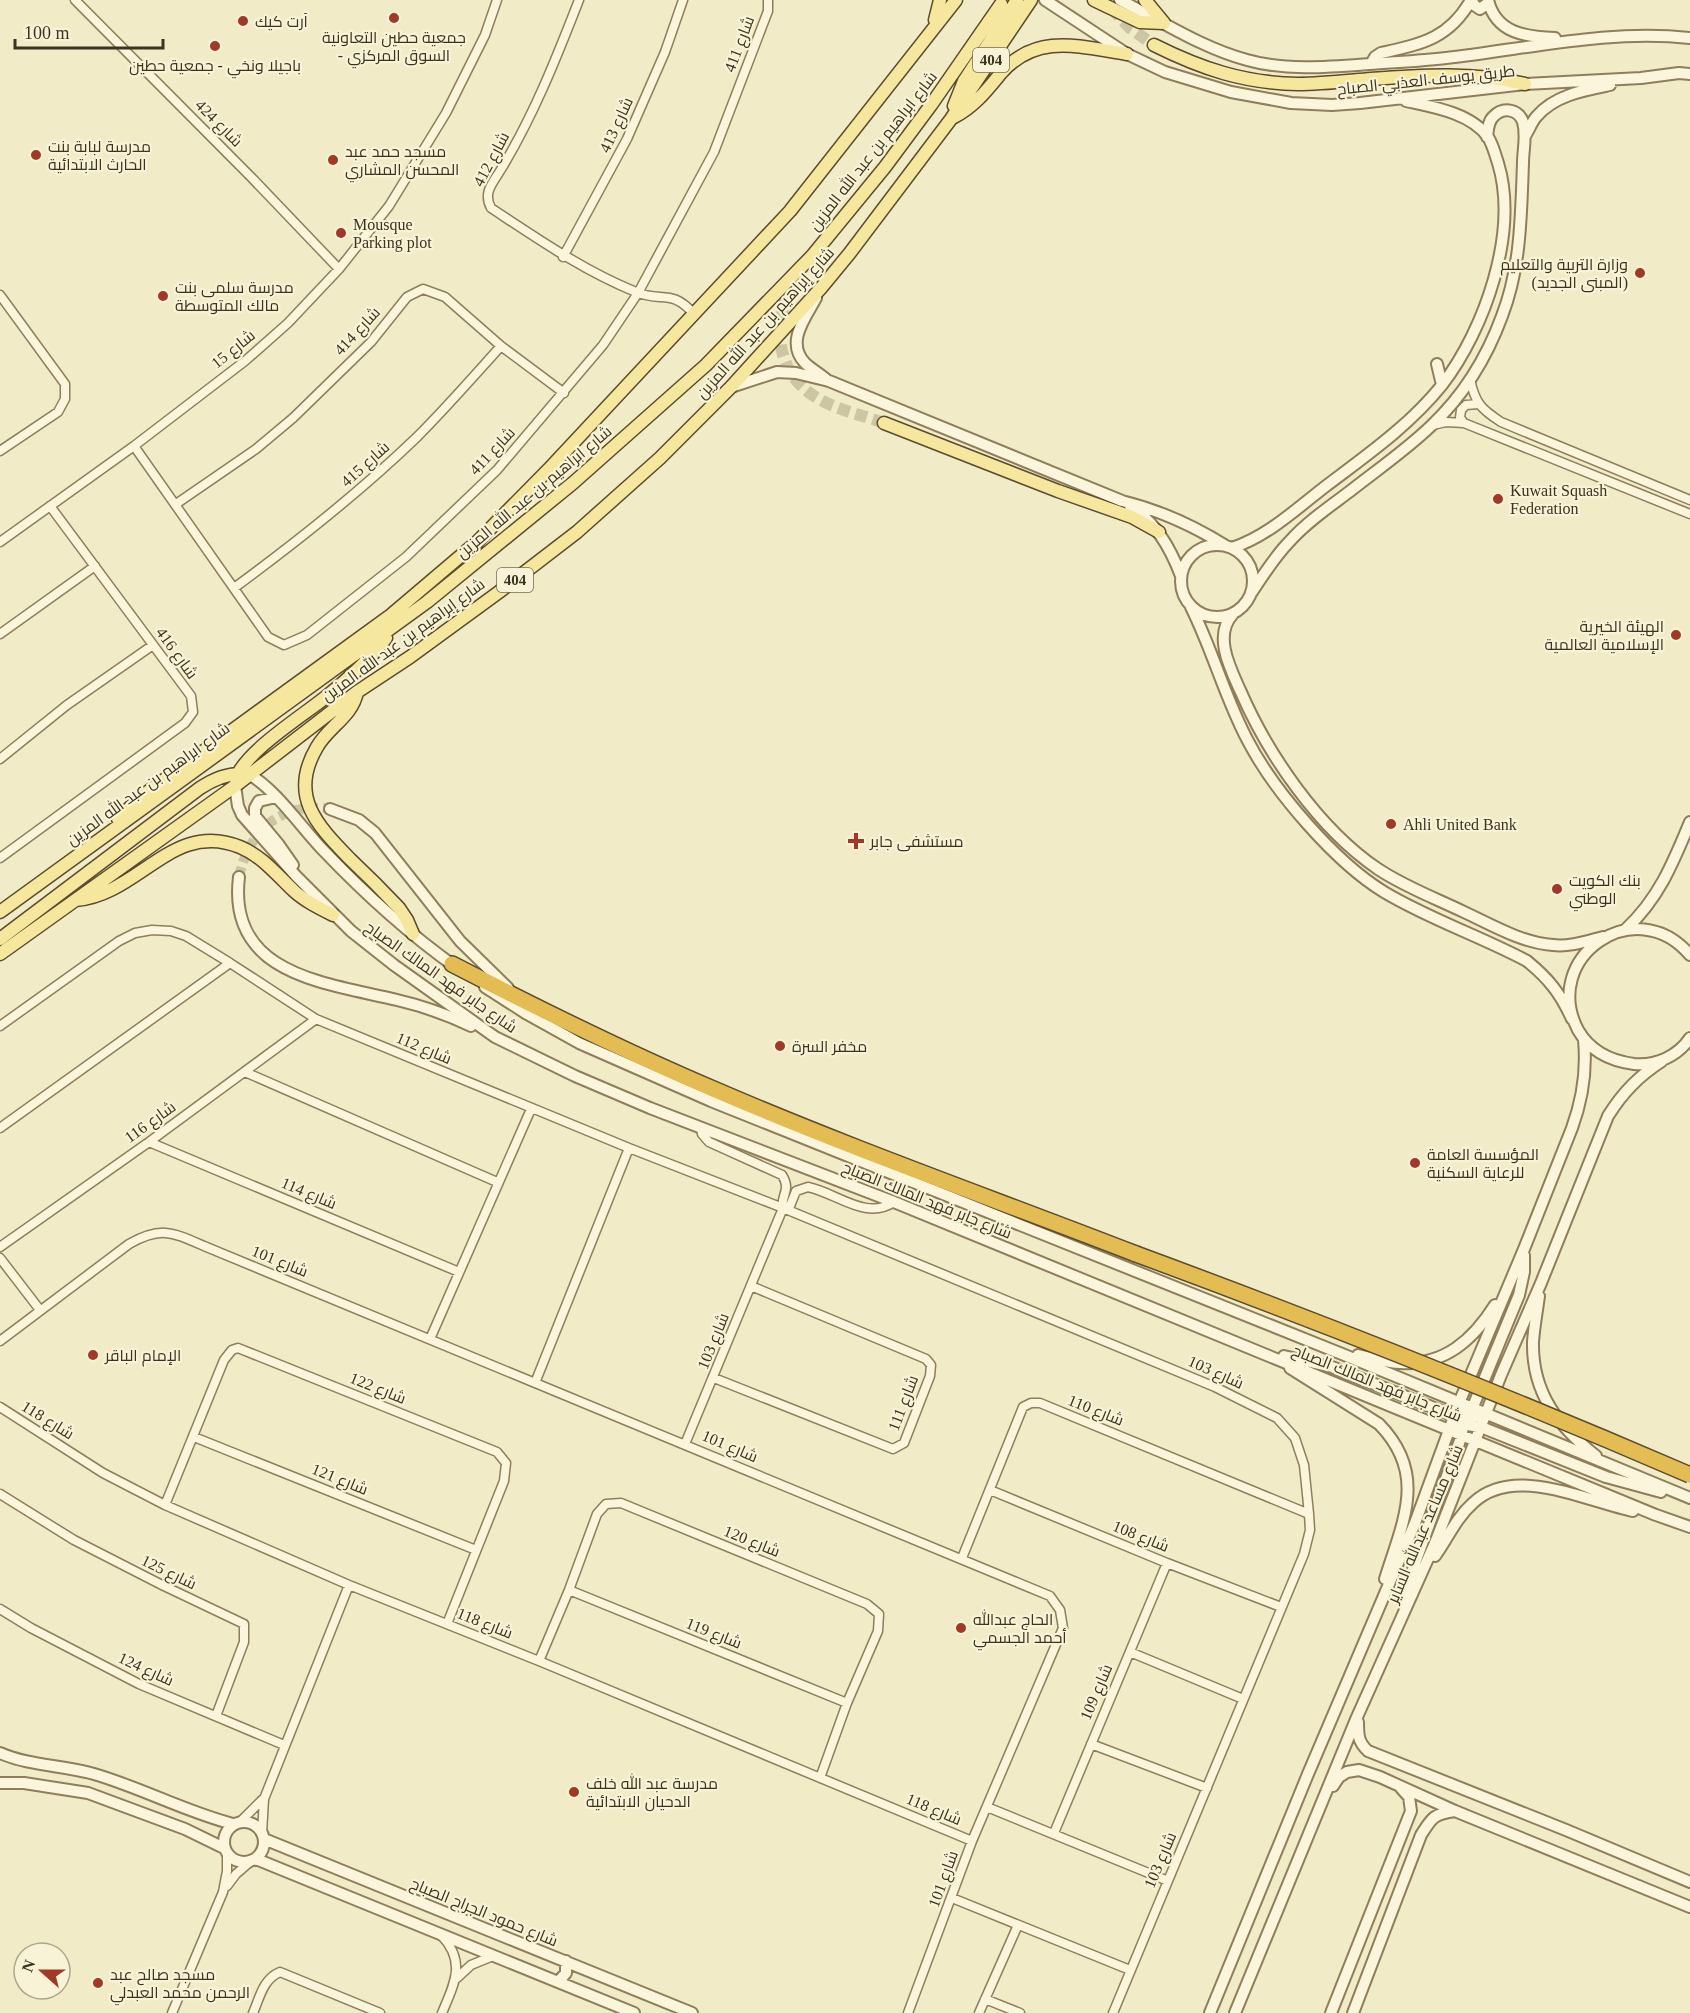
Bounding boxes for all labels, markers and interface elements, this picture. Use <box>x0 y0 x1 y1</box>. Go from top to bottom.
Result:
marker: جمعية حطين التعاونية - السوق المركزي <box>387 11 401 25</box>
scale bar <box>15 12 164 50</box>
place label: آرت كيك <box>255 13 309 31</box>
marker: آرت كيك <box>236 14 250 28</box>
street label: شارع 411 <box>721 14 760 75</box>
text: 100 m <box>24 23 70 43</box>
place label: جمعية حطين التعاونية - السوق المركزي <box>322 29 466 69</box>
marker: باجيلا ونخي - جمعية حطين <box>208 39 222 53</box>
road number: 404 <box>973 48 1009 72</box>
place label: باجيلا ونخي - جمعية حطين <box>129 57 301 79</box>
street label: طريق يوسف العذبي الصباح <box>1336 62 1516 103</box>
street label: شارع ابراهيم بن عبد الله المزين <box>804 67 943 236</box>
street label: شارع 413 <box>596 95 639 157</box>
street label: شارع 424 <box>190 96 246 152</box>
street label: شارع 412 <box>470 129 515 190</box>
place label: مدرسة لبابة بنت الحارث الابتدائية <box>48 138 151 174</box>
place label: مسجد حمد عبد المحسن المشاري <box>345 143 459 183</box>
marker: مدرسة لبابة بنت الحارث الابتدائية <box>29 148 43 162</box>
marker: مسجد حمد عبد المحسن المشاري <box>326 153 340 167</box>
place label: Mousque Parking plot <box>353 216 432 252</box>
marker: Mousque Parking plot <box>334 226 348 240</box>
street label: شارع إبراهيم بن عبد الله المزين <box>691 243 839 404</box>
place label: وزارة التربية والتعليم (المبنى الجديد) <box>1500 256 1628 293</box>
marker: وزارة التربية والتعليم (المبنى الجديد) <box>1633 266 1647 280</box>
place label: مدرسة سلمى بنت مالك المتوسطة <box>175 279 294 315</box>
marker: مدرسة سلمى بنت مالك المتوسطة <box>156 289 170 303</box>
street label: شارع 414 <box>331 304 386 360</box>
street label: شارع 15 <box>208 326 260 374</box>
street label: شارع ابراهيم بن عبد الله المزين <box>452 421 617 564</box>
street label: شارع 411 <box>466 424 520 480</box>
street label: شارع 415 <box>337 438 395 492</box>
place label: Kuwait Squash Federation <box>1510 482 1607 517</box>
marker: Kuwait Squash Federation <box>1491 492 1505 506</box>
road number: 404 <box>497 568 533 592</box>
street label: شارع إبراهيم بن عبد الله المزين <box>317 574 489 707</box>
place label: الهيئة الخيرية الإسلامية العالمية <box>1544 618 1664 654</box>
street label: شارع 416 <box>150 624 201 684</box>
marker: الهيئة الخيرية الإسلامية العالمية <box>1669 628 1683 642</box>
street label: شارع ابراهيم بن عبد الله المزين <box>62 718 234 851</box>
place label: Ahli United Bank <box>1403 816 1517 833</box>
marker: Ahli United Bank <box>1384 817 1398 831</box>
marker: مستشفى جابر <box>847 832 865 850</box>
place label: مستشفى جابر <box>869 833 964 852</box>
place label: بنك الكويت الوطني <box>1569 872 1641 912</box>
marker: بنك الكويت الوطني <box>1550 882 1564 896</box>
street label: شارع جابر فهد المالك الصباح <box>360 918 520 1038</box>
street label: شارع 112 <box>393 1029 454 1070</box>
place label: مخفر السرة <box>792 1038 867 1056</box>
marker: مخفر السرة <box>773 1039 787 1053</box>
street label: شارع 116 <box>121 1098 180 1148</box>
place label: المؤسسة العامة للرعاية السكنية <box>1427 1146 1539 1182</box>
marker: المؤسسة العامة للرعاية السكنية <box>1408 1156 1422 1170</box>
street label: شارع جابر فهد المالك الصباح <box>839 1158 1014 1245</box>
street label: شارع 114 <box>278 1174 339 1215</box>
street label: شارع 101 <box>248 1242 311 1283</box>
street label: شارع 103 <box>694 1310 735 1373</box>
street label: شارع جابر فهد المالك الصباح <box>1289 1341 1464 1428</box>
place label: الإمام الباقر <box>104 1347 181 1367</box>
marker: الإمام الباقر <box>86 1348 100 1362</box>
street label: شارع 103 <box>1184 1352 1246 1395</box>
street label: شارع 122 <box>346 1369 409 1410</box>
street label: شارع 111 <box>885 1373 924 1434</box>
street label: شارع 110 <box>1065 1391 1126 1432</box>
street label: شارع 118 <box>17 1397 77 1445</box>
street label: شارع 101 <box>698 1427 760 1468</box>
street label: شارع مساعد عبدالله الساير <box>1382 1442 1469 1608</box>
street label: شارع 121 <box>308 1460 371 1501</box>
street label: شارع 108 <box>1109 1517 1172 1558</box>
street label: شارع 120 <box>720 1522 783 1563</box>
street label: شارع 125 <box>137 1551 199 1595</box>
street label: شارع 118 <box>454 1604 515 1645</box>
place label: الحاج عبدالله أحمد الجسمي <box>973 1609 1067 1651</box>
street label: شارع 119 <box>683 1614 744 1655</box>
marker: الحاج عبدالله أحمد الجسمي <box>954 1621 968 1635</box>
street label: شارع 124 <box>114 1649 176 1692</box>
street label: شارع 109 <box>1077 1662 1118 1724</box>
place label: مدرسة عبد الله خلف الدحيان الابتدائية <box>586 1773 718 1812</box>
marker: مدرسة عبد الله خلف الدحيان الابتدائية <box>567 1785 581 1799</box>
street label: شارع 118 <box>903 1790 964 1831</box>
street label: شارع 103 <box>1141 1830 1182 1892</box>
street label: شارع 101 <box>925 1848 964 1911</box>
street label: شارع حمود الجراح الصباح <box>407 1875 560 1952</box>
north arrow <box>12 1941 72 2001</box>
text: N <box>18 1957 39 1974</box>
place label: مسجد صالح عبد الرحمن محمد العبدلي <box>110 1966 250 2006</box>
marker: مسجد صالح عبد الرحمن محمد العبدلي <box>91 1976 105 1990</box>

